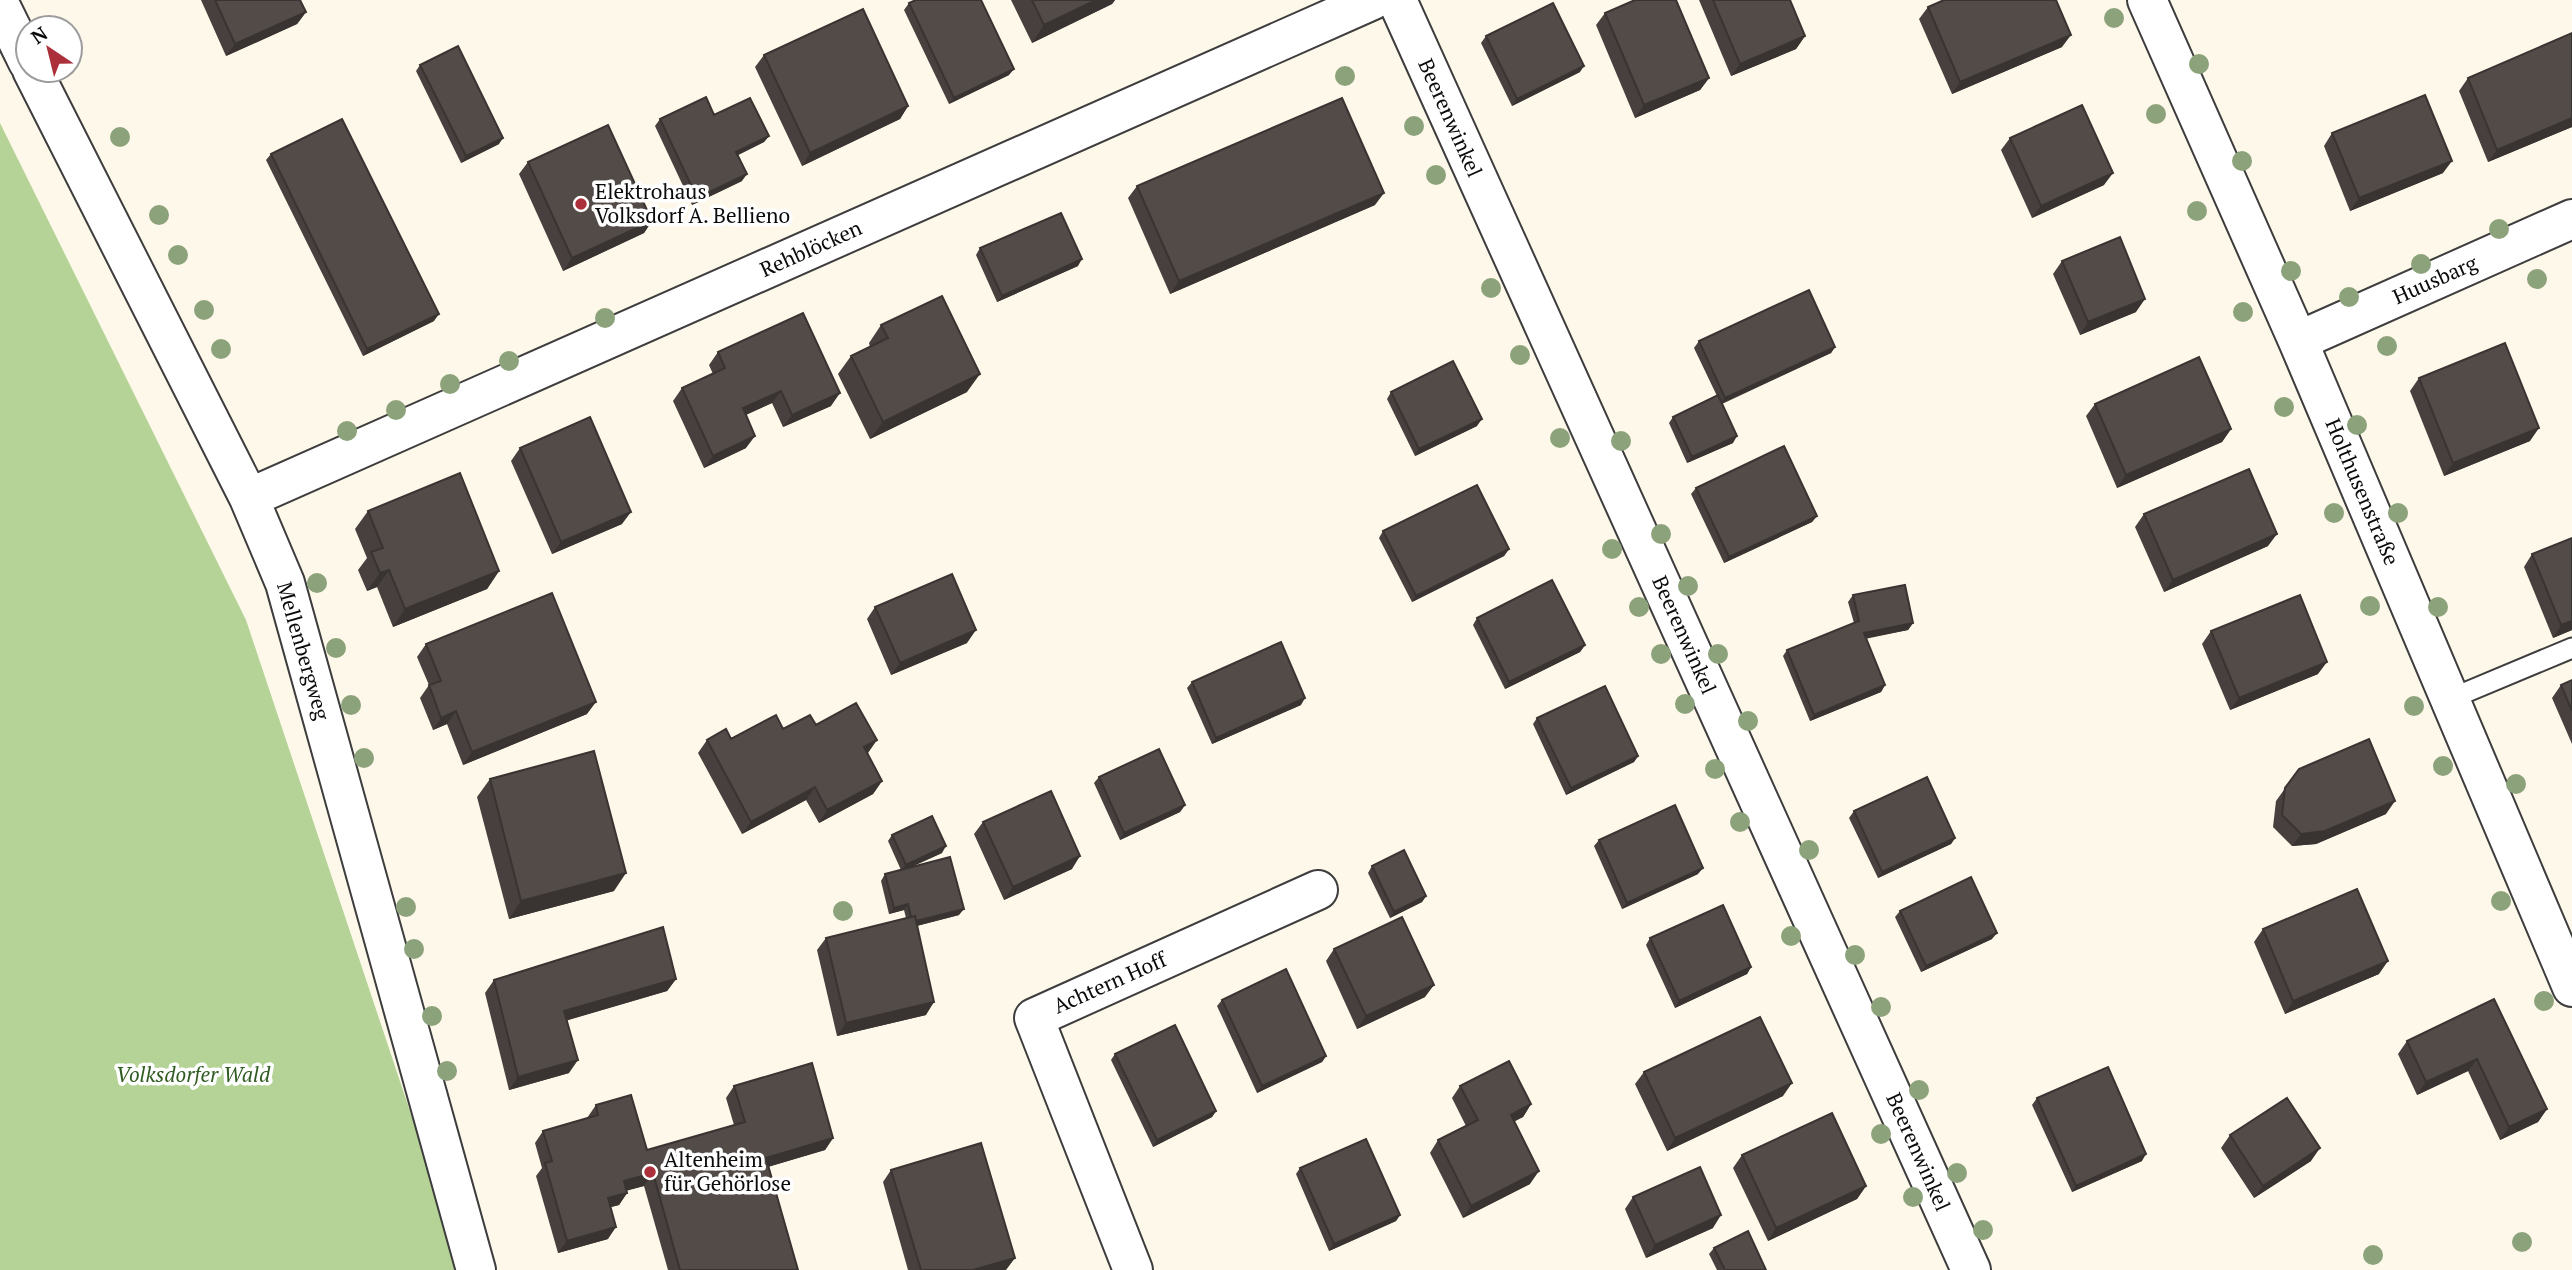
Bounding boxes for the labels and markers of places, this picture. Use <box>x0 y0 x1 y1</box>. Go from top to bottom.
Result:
place label: Elektrohaus Volksdorf A. Bellieno <box>595 177 790 229</box>
marker: Elektrohaus Volksdorf A. Bellieno <box>573 196 589 212</box>
place label: Altenheim für Gehörlose <box>664 1145 791 1197</box>
marker: Altenheim für Gehörlose <box>642 1164 658 1180</box>

